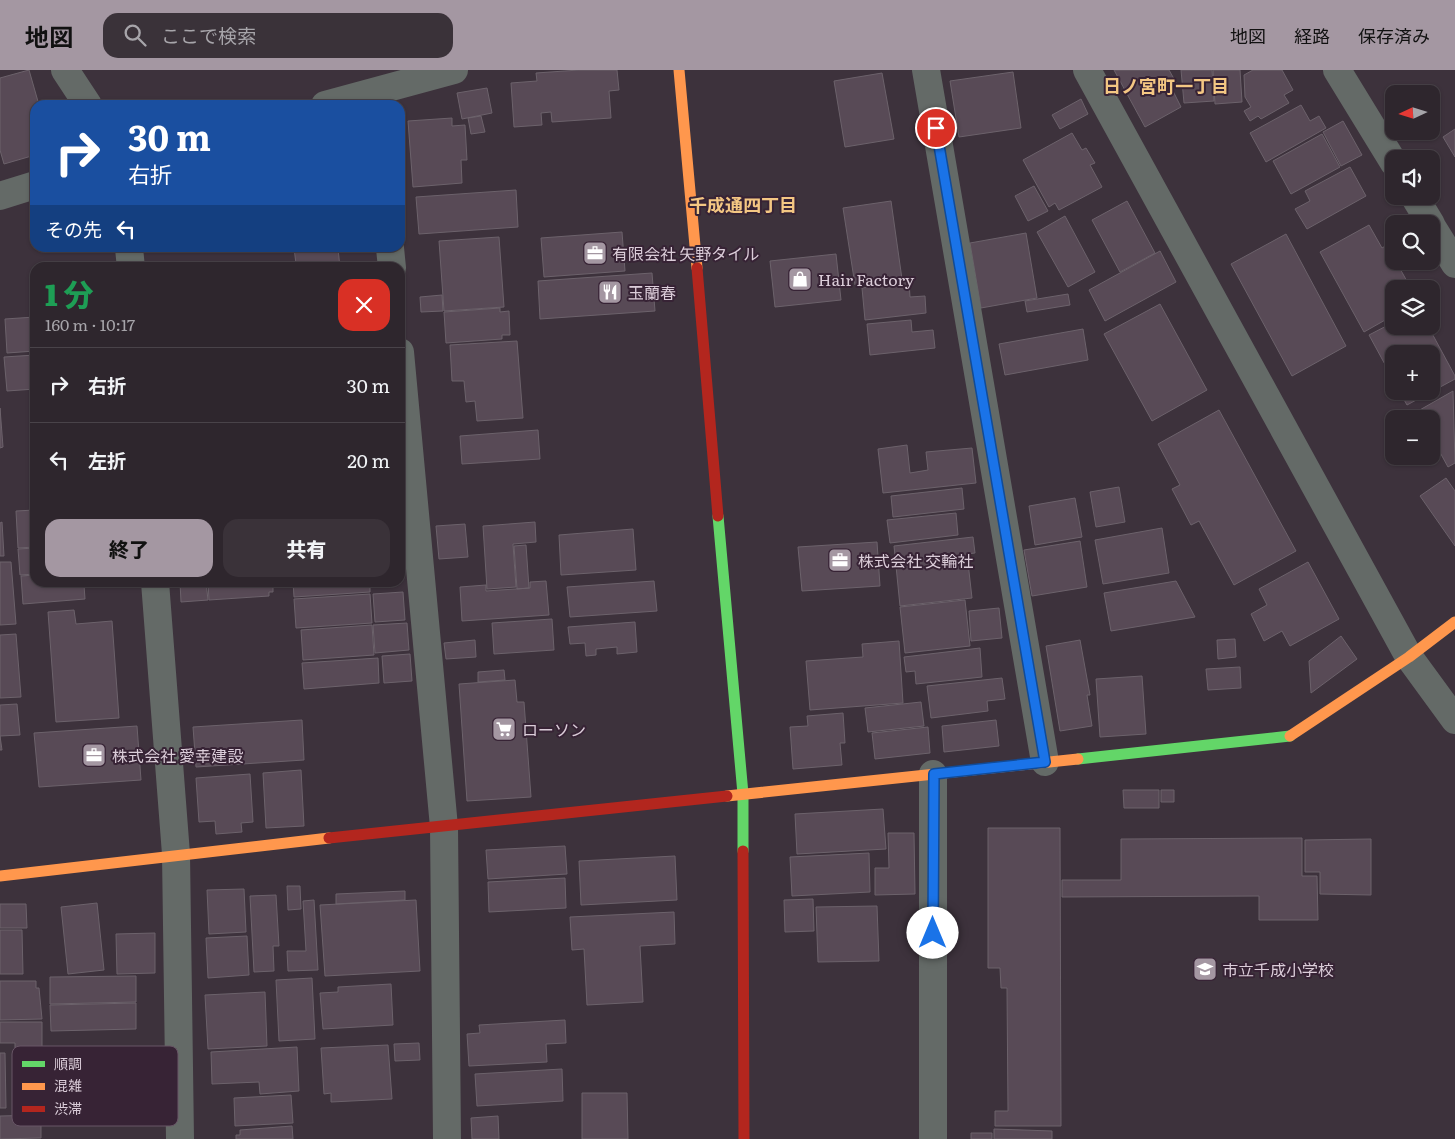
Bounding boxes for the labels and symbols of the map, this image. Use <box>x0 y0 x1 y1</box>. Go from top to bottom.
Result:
district label: 日ノ宮町一丁目 <box>1103 72 1229 99</box>
north arrow <box>1385 85 1440 140</box>
pin <box>915 107 957 149</box>
district label: 千成通四丁目 <box>689 191 797 218</box>
office icon: 有限会社 矢野タイル <box>582 240 608 266</box>
place label: 有限会社 矢野タイル <box>612 241 759 265</box>
shop icon: Hair Factory <box>787 266 813 292</box>
place label: Hair Factory <box>818 267 915 291</box>
restaurant icon: 玉蘭春 <box>597 279 623 305</box>
place label: 玉蘭春 <box>628 280 676 304</box>
office icon: 株式会社 交輪社 <box>827 547 853 573</box>
place label: 株式会社 交輪社 <box>858 548 973 572</box>
supermarket icon: ローソン <box>491 716 517 742</box>
place label: ローソン <box>522 717 586 741</box>
office icon: 株式会社 愛幸建設 <box>81 742 107 768</box>
place label: 株式会社 愛幸建設 <box>112 743 243 767</box>
position arrow <box>906 906 958 958</box>
school or university icon: 市立千成小学校 <box>1192 956 1218 982</box>
place label: 市立千成小学校 <box>1222 957 1334 981</box>
legend <box>12 1046 178 1126</box>
text: 順調 <box>54 1053 82 1073</box>
text: 混雑 <box>54 1075 82 1095</box>
text: 渋滞 <box>54 1098 82 1118</box>

